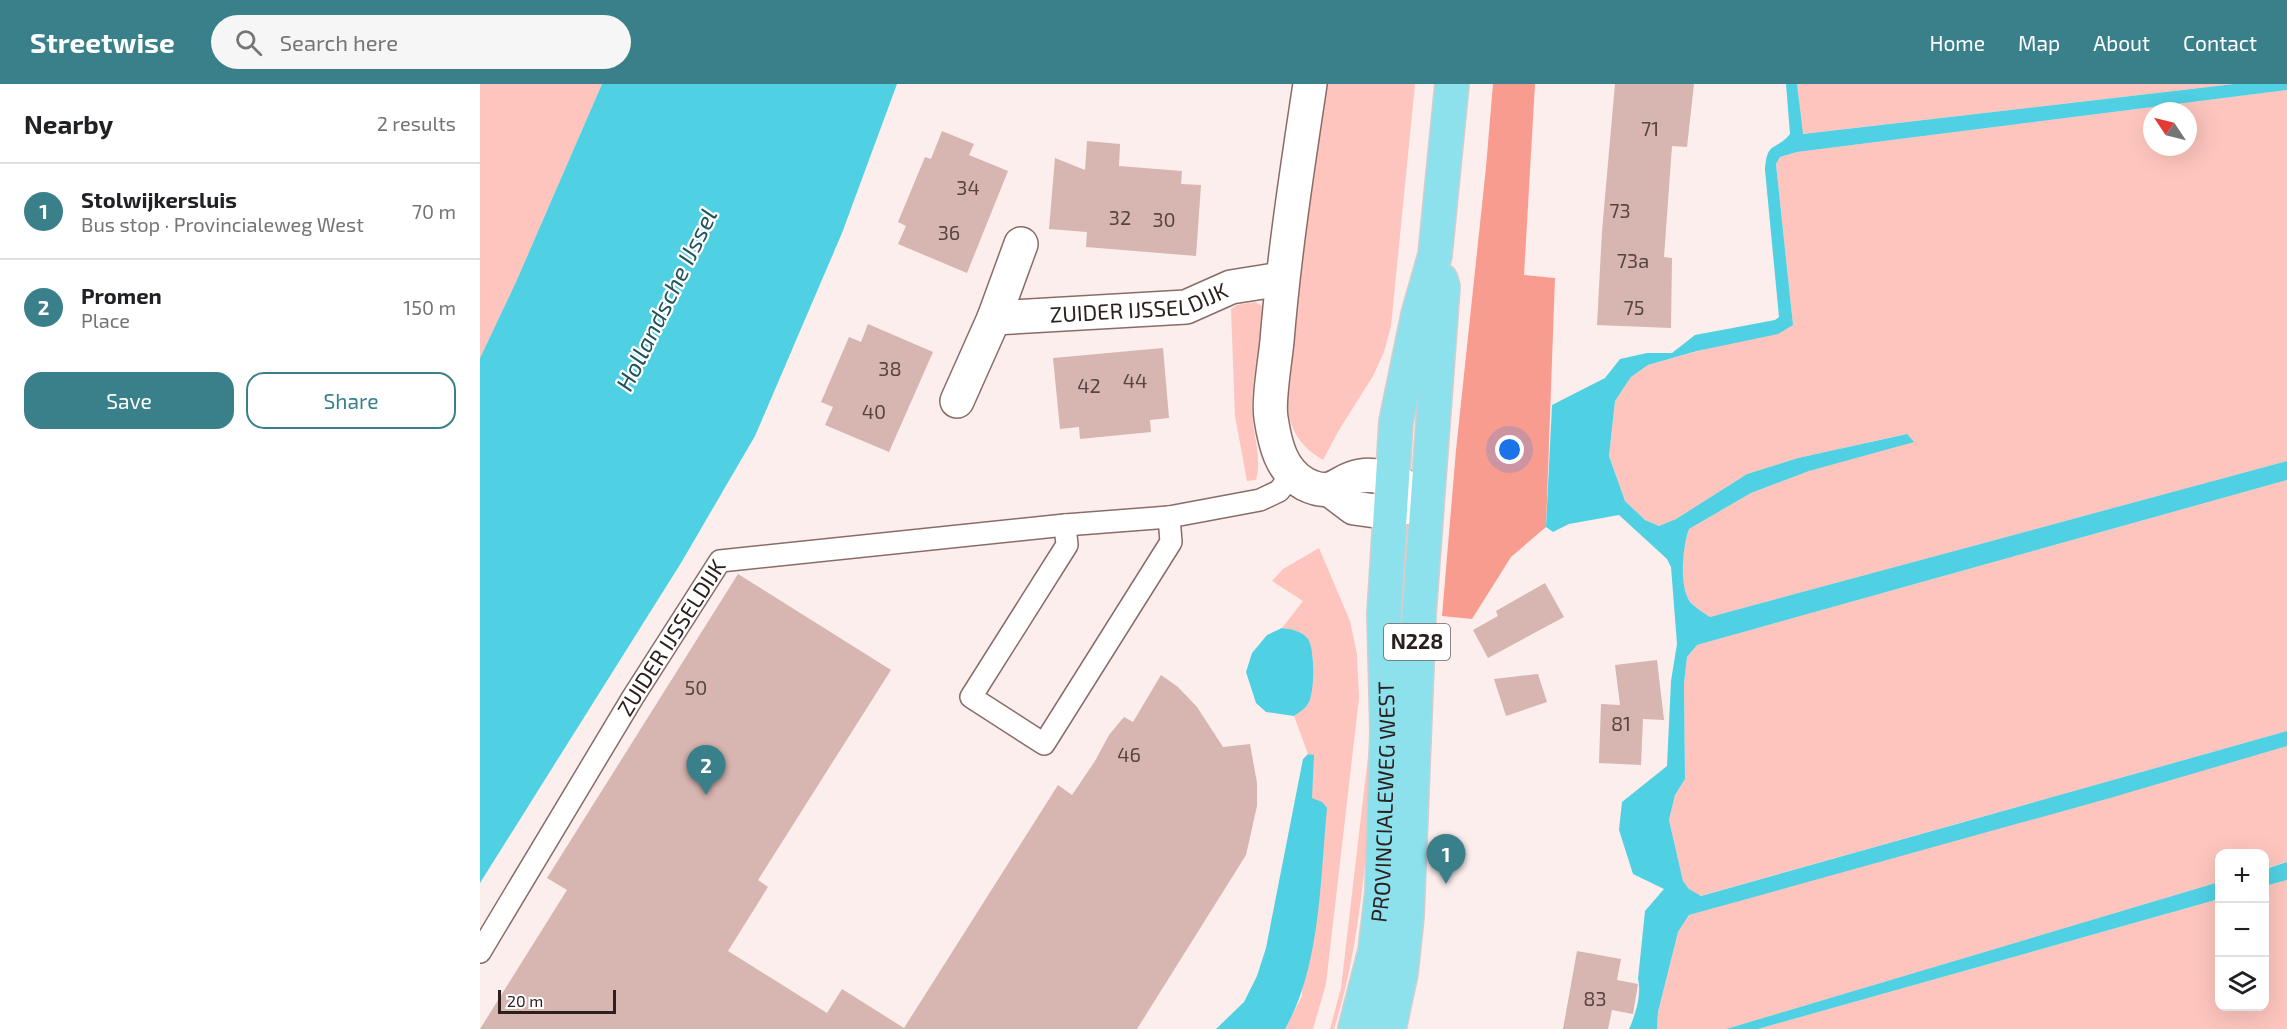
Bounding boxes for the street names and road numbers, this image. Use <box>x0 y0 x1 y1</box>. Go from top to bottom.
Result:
street label: ZUIDER IJSSELDIJK <box>1049 276 1231 327</box>
street label: ZUIDER IJSSELDIJK <box>611 554 730 720</box>
road number: N228 <box>1384 624 1450 660</box>
street label: PROVINCIALEWEG WEST <box>1364 681 1399 924</box>

